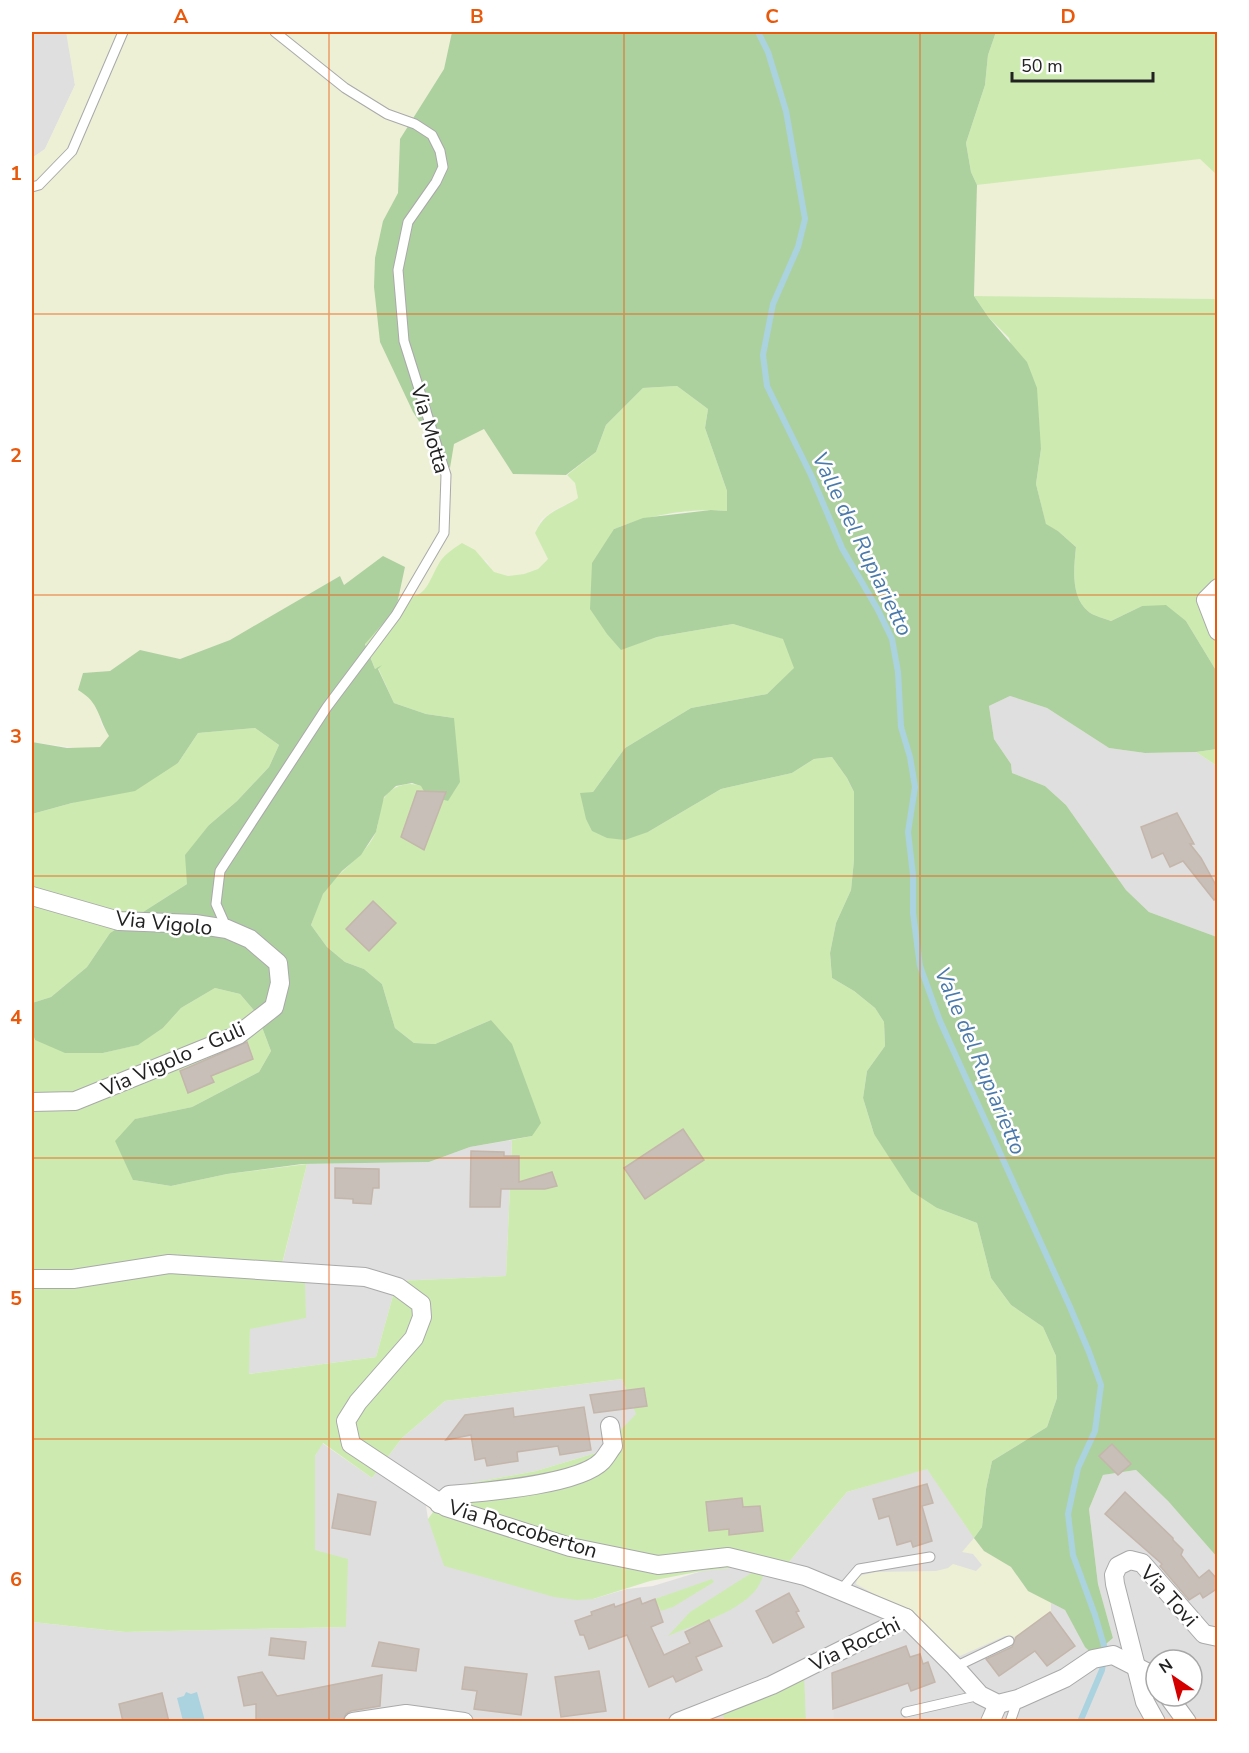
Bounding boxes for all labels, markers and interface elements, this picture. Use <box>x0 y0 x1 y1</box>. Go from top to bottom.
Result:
text: A <box>174 3 189 30</box>
text: B <box>470 3 484 30</box>
text: C <box>765 3 779 30</box>
text: D <box>1060 3 1076 30</box>
scale bar <box>1012 45 1153 83</box>
text: 50 m <box>1021 54 1063 78</box>
text: 1 <box>10 160 22 187</box>
street label: Via Motta <box>404 380 456 477</box>
text: 2 <box>10 442 22 469</box>
water label: Valle del Rupiarietto <box>804 447 920 641</box>
text: 3 <box>10 723 22 750</box>
street label: Via Vigolo <box>113 904 214 942</box>
water label: Valle del Rupiarietto <box>927 963 1033 1159</box>
text: 4 <box>10 1004 22 1031</box>
street label: Via Vigolo - Guli <box>96 1015 249 1104</box>
text: 5 <box>10 1285 22 1312</box>
street label: Via Roccoberton <box>444 1493 601 1565</box>
street label: Via Tovi <box>1133 1558 1204 1633</box>
text: 6 <box>10 1566 22 1593</box>
street label: Via Rocchi <box>804 1610 905 1678</box>
north arrow <box>1144 1648 1204 1708</box>
text: N <box>1155 1654 1177 1679</box>

